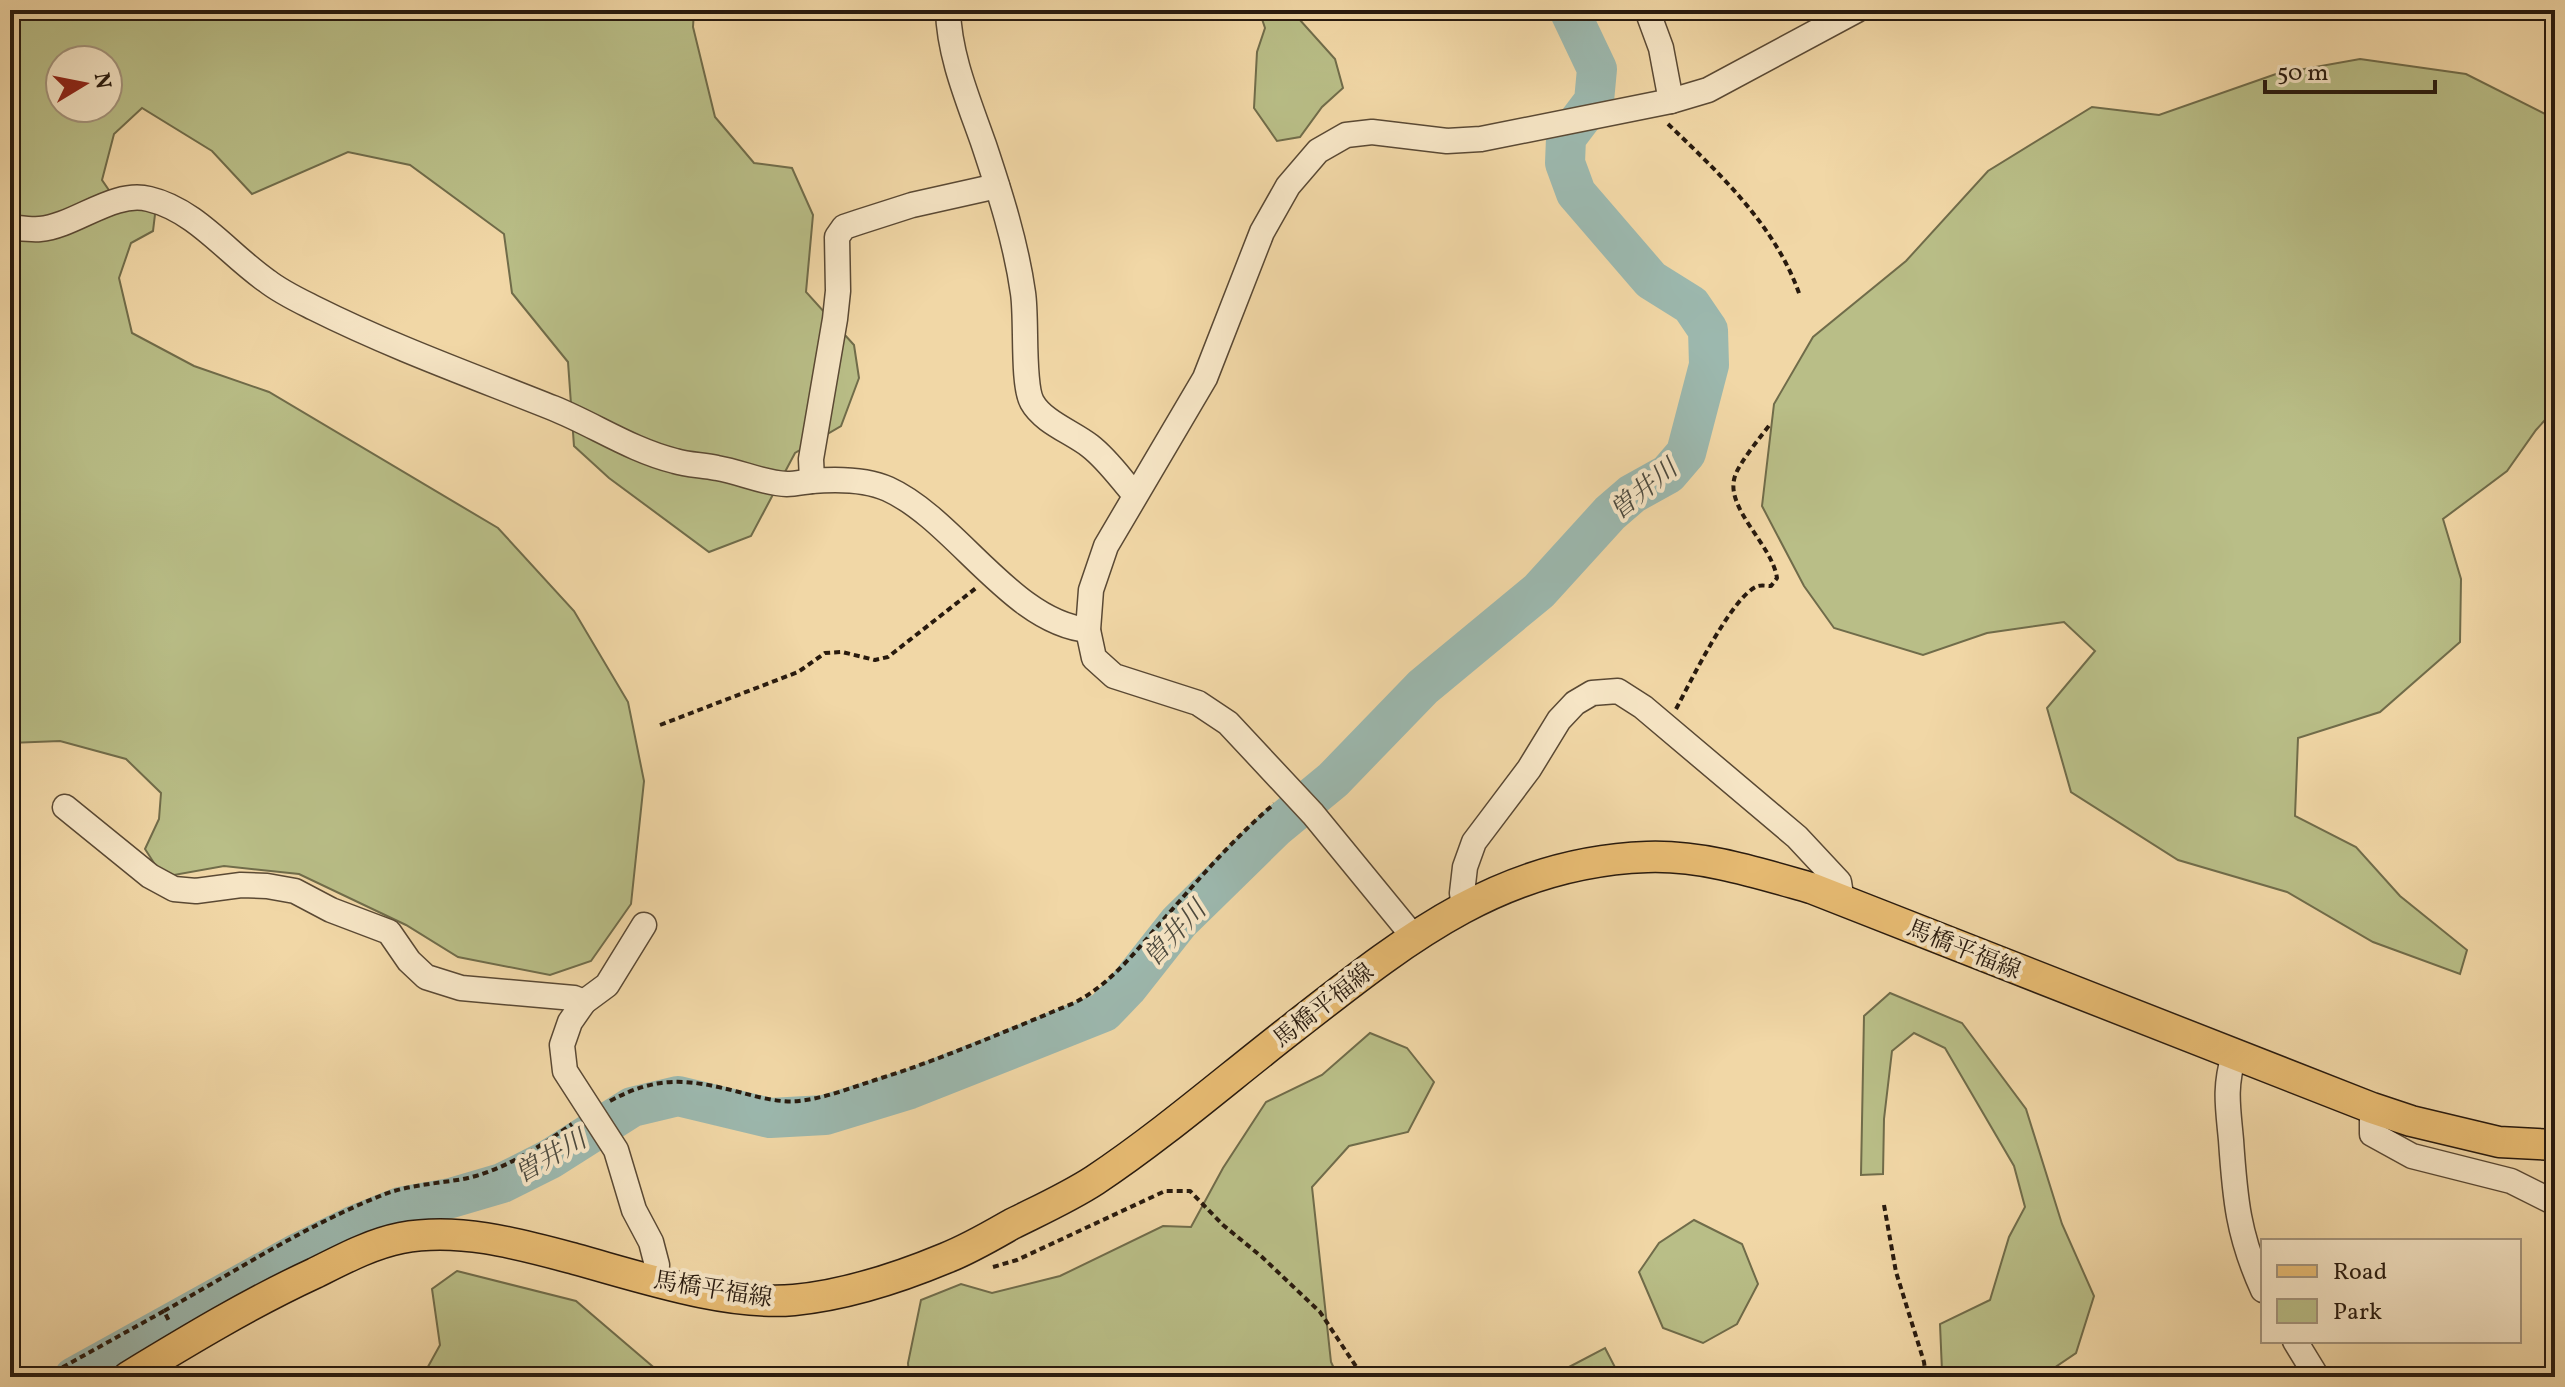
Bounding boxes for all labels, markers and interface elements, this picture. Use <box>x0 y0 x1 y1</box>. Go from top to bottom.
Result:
north arrow <box>44 44 124 124</box>
scale bar <box>2265 44 2435 94</box>
text: 50 m <box>2277 57 2329 91</box>
text: N <box>85 70 118 92</box>
water label: 曽井川 <box>1603 450 1688 529</box>
water label: 曽井川 <box>1136 891 1217 975</box>
street label: 馬橋平福線 <box>1901 913 2025 989</box>
street label: 馬橋平福線 <box>1266 956 1382 1057</box>
water label: 曽井川 <box>508 1121 596 1193</box>
legend <box>2261 1239 2521 1343</box>
text: Road <box>2333 1256 2387 1290</box>
street label: 馬橋平福線 <box>651 1265 775 1317</box>
text: Park <box>2333 1296 2382 1330</box>

